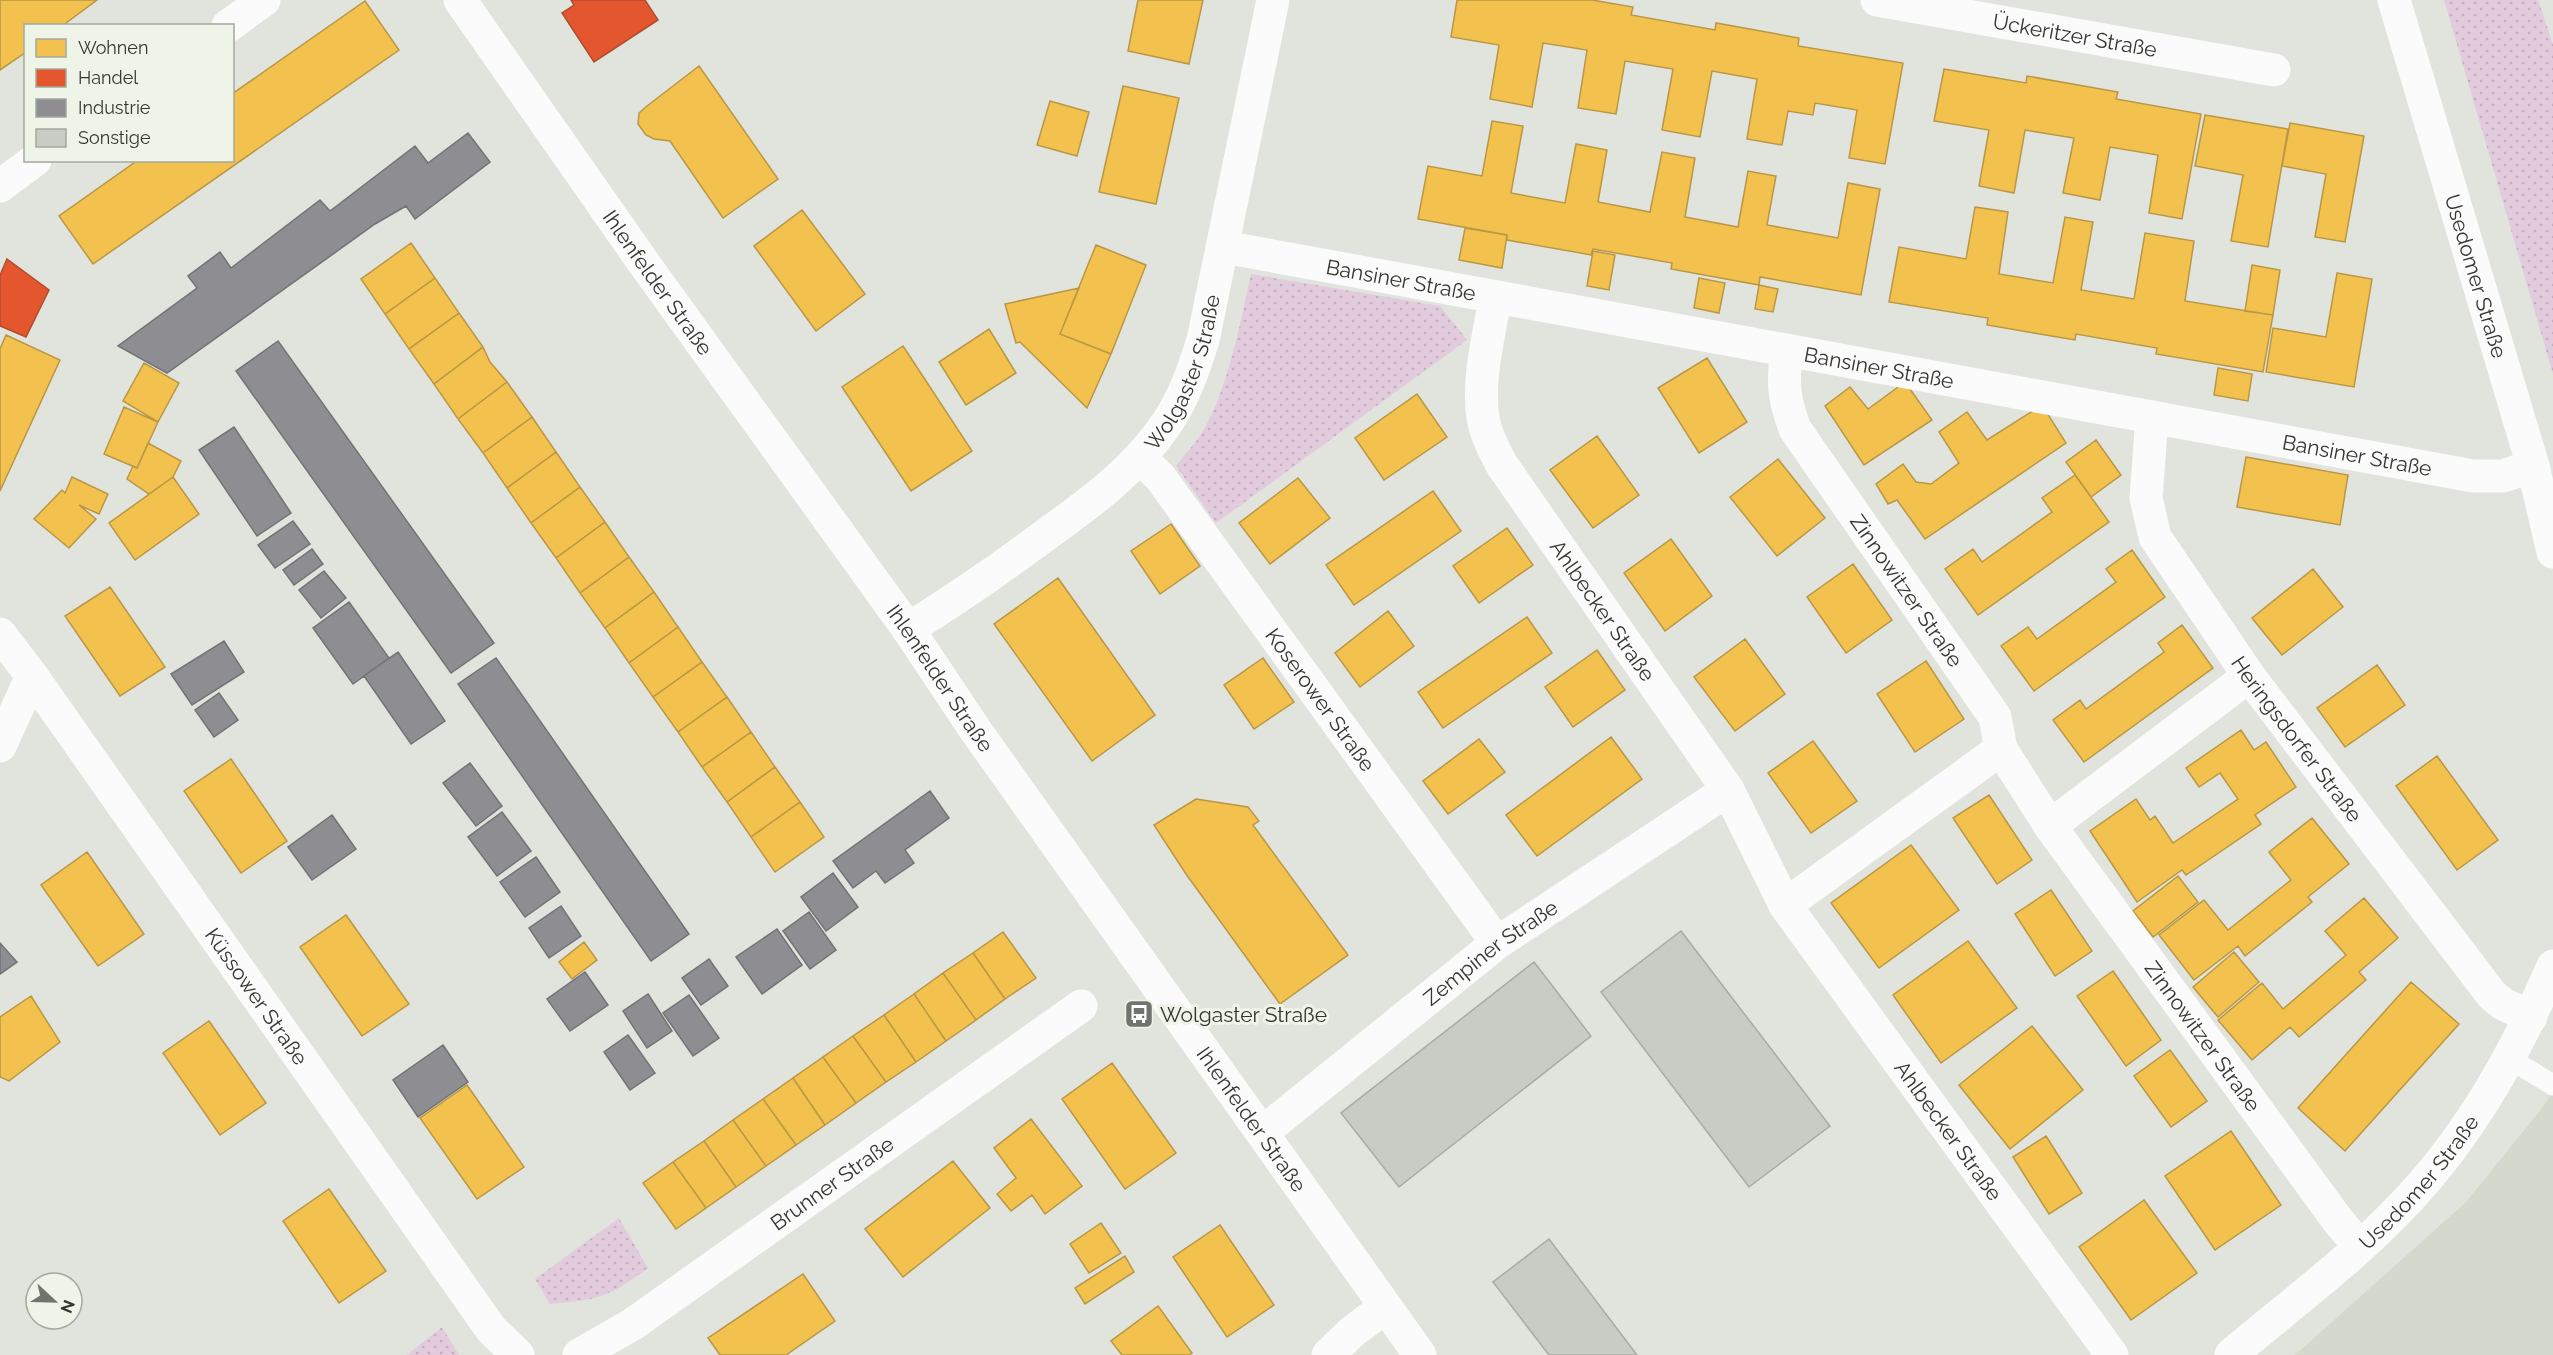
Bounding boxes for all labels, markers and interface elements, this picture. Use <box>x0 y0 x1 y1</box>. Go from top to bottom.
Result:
street label: Ückeritzer Straße <box>1991 8 2159 62</box>
legend <box>24 24 234 162</box>
text: Wohnen <box>78 37 148 58</box>
text: Handel <box>78 67 138 88</box>
text: Industrie <box>78 97 151 118</box>
text: Sonstige <box>78 127 151 148</box>
street label: Usedomer Straße <box>2440 191 2513 361</box>
street label: Ihlenfelder Straße <box>598 205 718 360</box>
street label: Bansiner Straße <box>1324 253 1478 305</box>
street label: Wolgaster Straße <box>1139 292 1225 455</box>
street label: Bansiner Straße <box>1802 341 1956 393</box>
street label: Bansiner Straße <box>2280 429 2434 481</box>
street label: Zinnowitzer Straße <box>1845 509 1969 671</box>
street label: Ahlbecker Straße <box>1545 535 1661 686</box>
street label: Ihlenfelder Straße <box>882 599 999 756</box>
street label: Koserower Straße <box>1261 623 1381 776</box>
street label: Heringsdorfer Straße <box>2226 651 2368 826</box>
street label: Zempiner Straße <box>1418 894 1562 1010</box>
street label: Küssower Straße <box>200 923 314 1069</box>
street label: Zinnowitzer Straße <box>2140 956 2266 1116</box>
bus stop icon: Wolgaster Straße <box>1123 998 1155 1030</box>
place label: Wolgaster Straße <box>1160 1002 1327 1027</box>
street label: Ihlenfelder Straße <box>1192 1042 1312 1196</box>
street label: Ahlbecker Straße <box>1890 1056 2008 1205</box>
street label: Usedomer Straße <box>2354 1110 2483 1254</box>
street label: Brunner Straße <box>765 1131 898 1235</box>
north arrow <box>24 1271 84 1331</box>
text: N <box>56 1297 79 1316</box>

